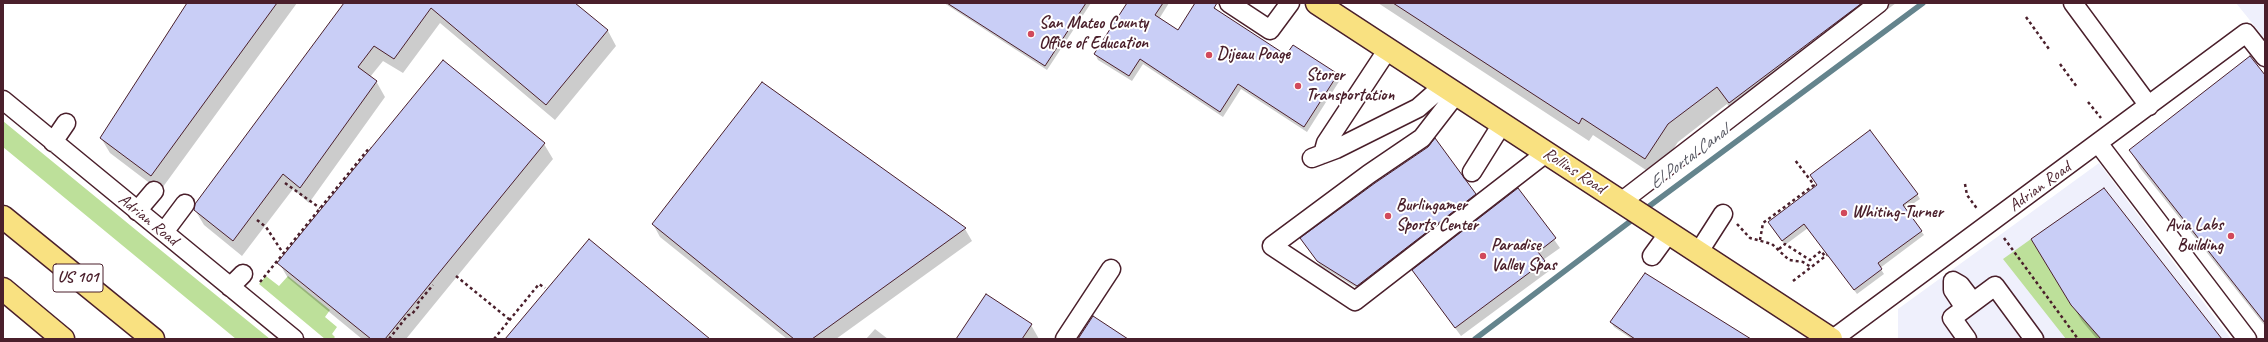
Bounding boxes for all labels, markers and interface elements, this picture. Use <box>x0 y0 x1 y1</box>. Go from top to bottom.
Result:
place label: San Mateo County Office of Education <box>1039 14 1148 54</box>
marker: San Mateo County Office of Education <box>1026 29 1036 39</box>
place label: Dijeau Poage <box>1217 45 1290 65</box>
marker: Dijeau Poage <box>1204 50 1214 60</box>
place label: Storer Transportation <box>1306 66 1394 106</box>
marker: Storer Transportation <box>1293 81 1303 91</box>
water label: El Portal Canal <box>1645 121 1733 195</box>
street label: Rollins Road <box>1539 143 1609 199</box>
street label: Adrian Road <box>2005 158 2075 216</box>
street label: Adrian Road <box>114 190 182 250</box>
place label: Burlingamer Sports Center <box>1396 196 1478 236</box>
place label: Whiting-Turner <box>1852 203 1943 223</box>
marker: Whiting-Turner <box>1839 208 1849 218</box>
marker: Burlingamer Sports Center <box>1383 211 1393 221</box>
place label: Avia Labs Building <box>2166 216 2223 256</box>
marker: Avia Labs Building <box>2226 231 2236 241</box>
place label: Paradise Valley Spas <box>1491 236 1556 276</box>
marker: Paradise Valley Spas <box>1478 251 1488 261</box>
road number: US 101 <box>53 264 103 292</box>

